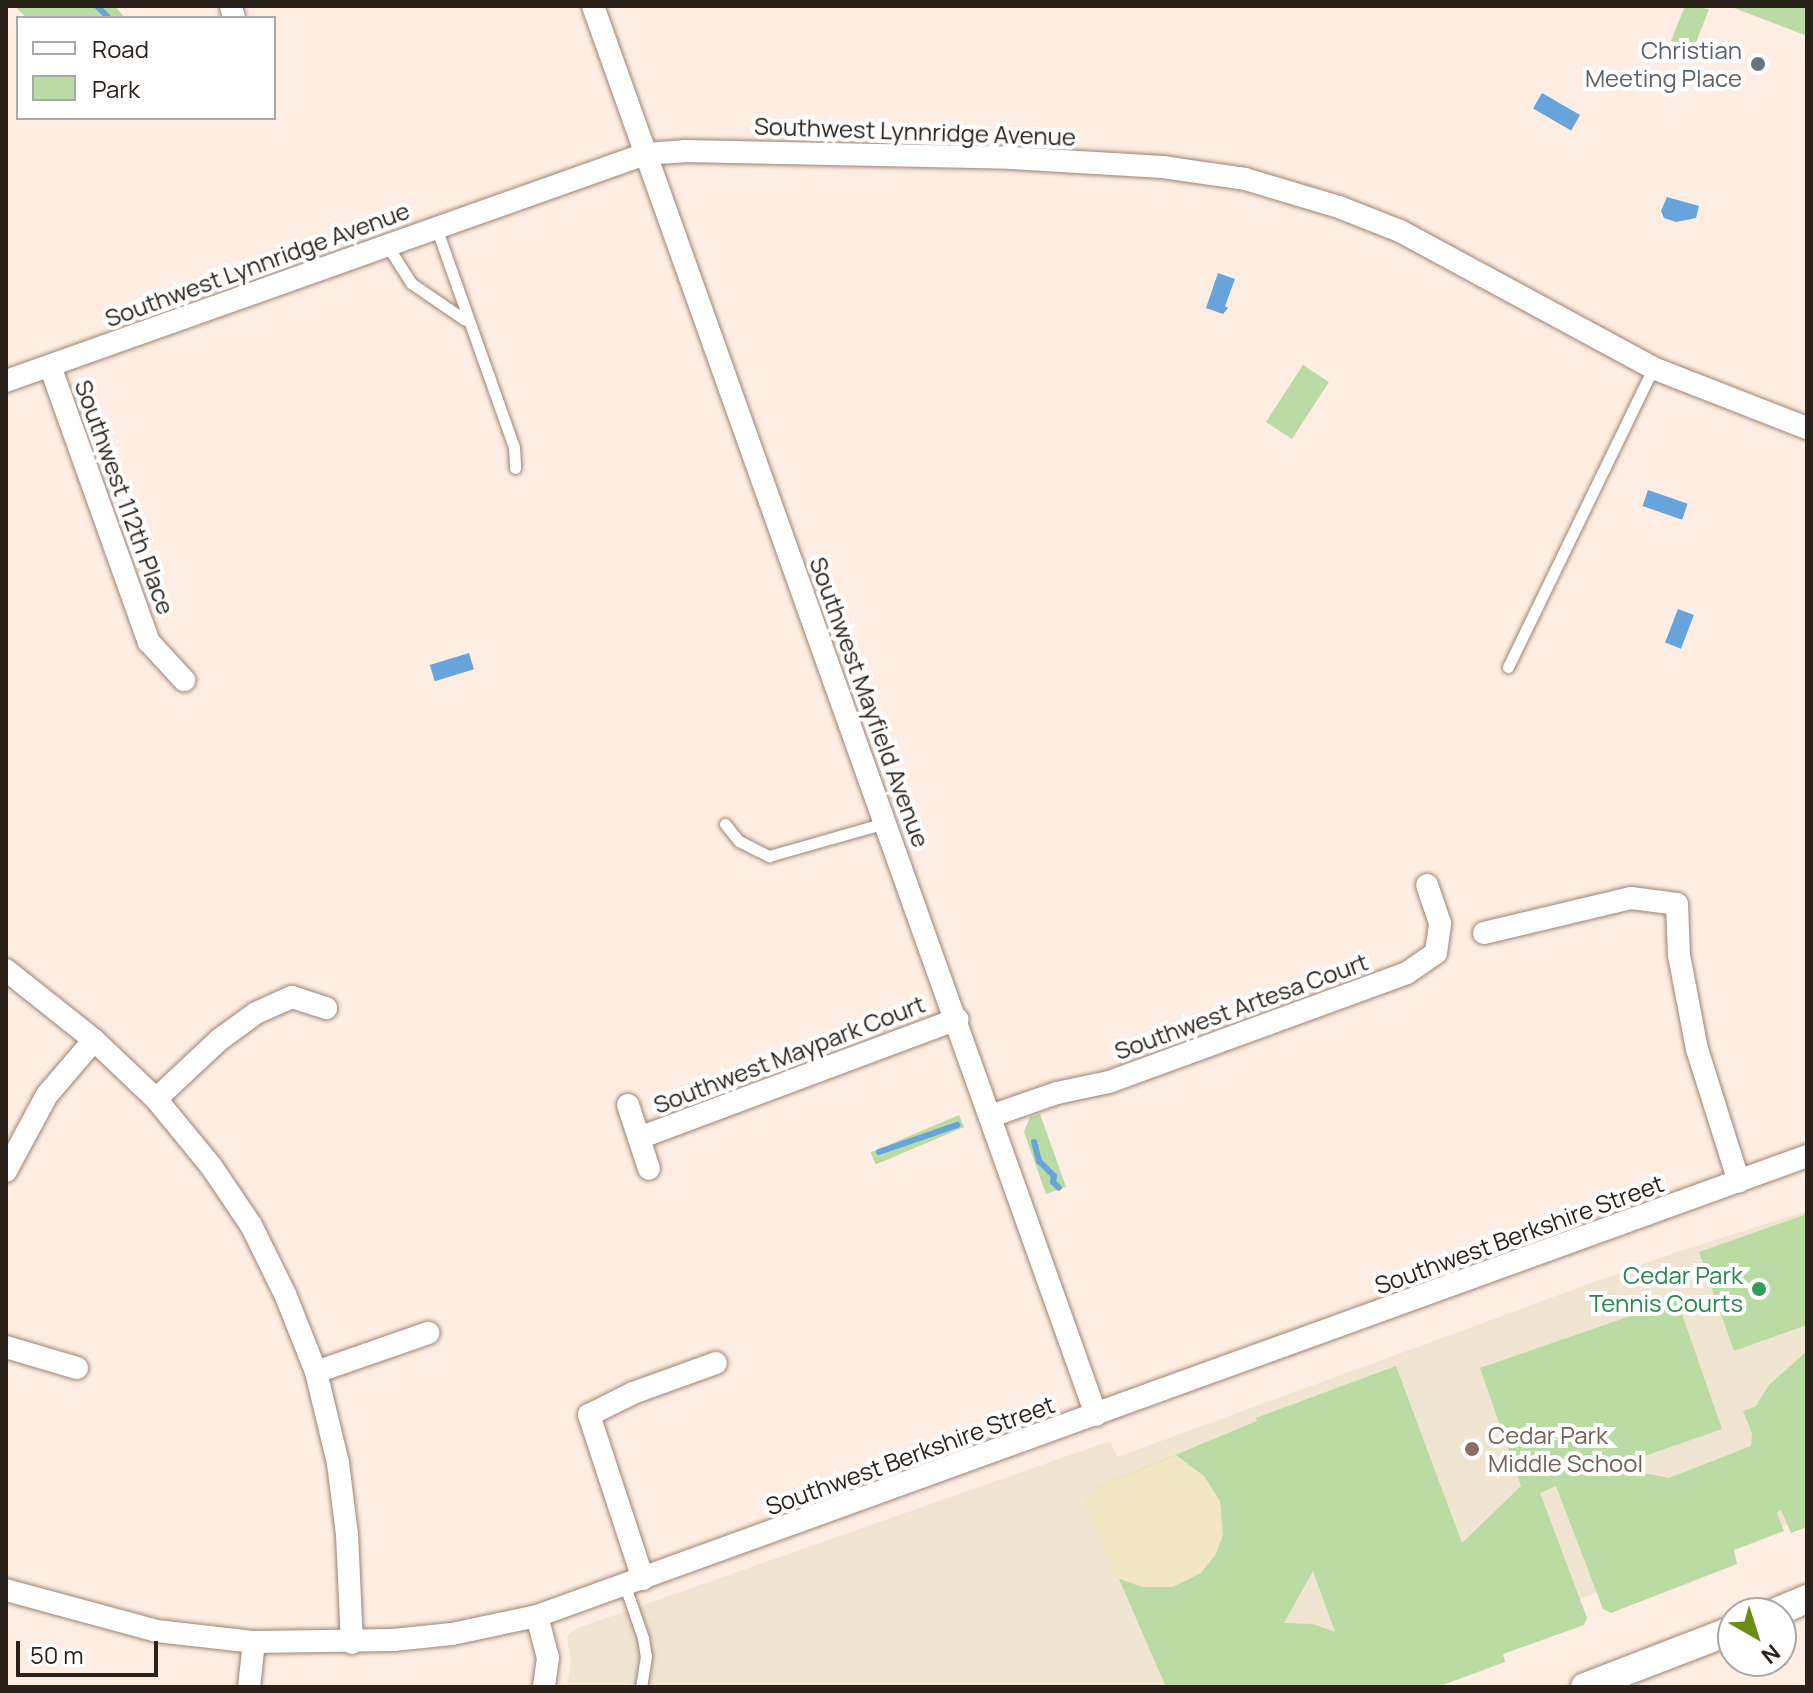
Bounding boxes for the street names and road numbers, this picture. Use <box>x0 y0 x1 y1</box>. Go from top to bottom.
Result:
street label: Southwest Lynnridge Avenue <box>754 111 1076 151</box>
street label: Southwest Lynnridge Avenue <box>101 195 413 333</box>
street label: Southwest 112th Place <box>69 376 181 618</box>
street label: Southwest Mayfield Avenue <box>804 553 936 851</box>
street label: Southwest Artesa Court <box>1110 947 1372 1065</box>
street label: Southwest Maypark Court <box>649 989 929 1119</box>
street label: Southwest Berkshire Street <box>1371 1168 1667 1300</box>
street label: Southwest Berkshire Street <box>762 1389 1058 1521</box>

